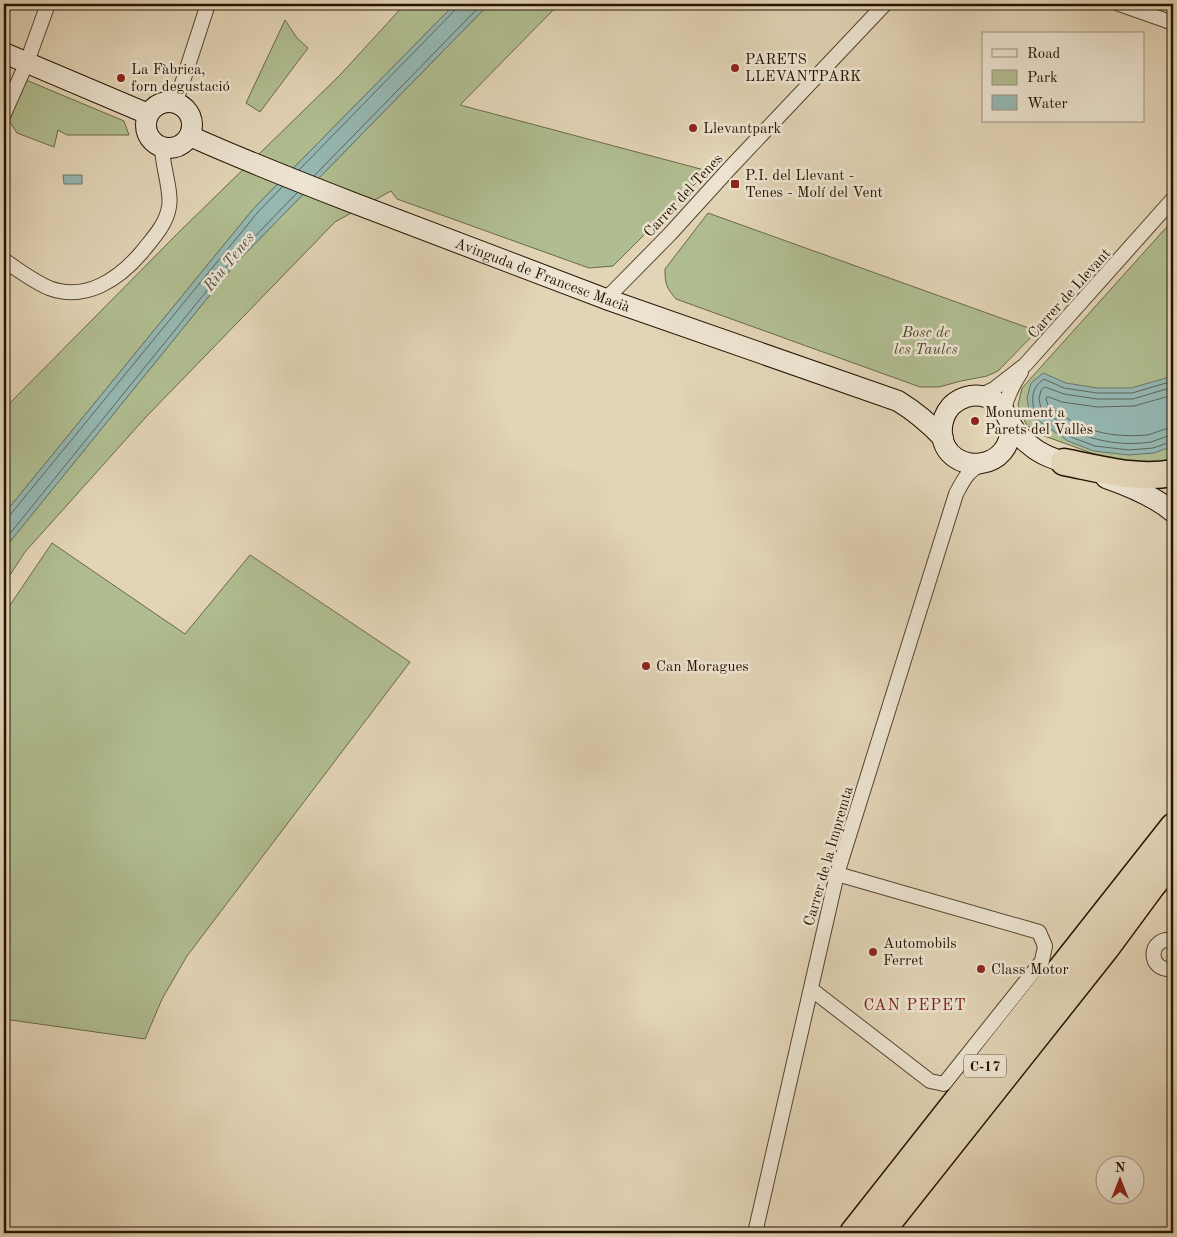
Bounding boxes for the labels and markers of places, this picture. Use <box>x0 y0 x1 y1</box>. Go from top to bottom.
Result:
place label: PARETS LLEVANTPARK <box>745 53 861 85</box>
marker: PARETS LLEVANTPARK <box>729 62 741 74</box>
place label: La Fàbrica, forn degustació <box>131 63 230 95</box>
marker: La Fàbrica, forn degustació <box>115 72 127 84</box>
marker: Llevantpark <box>687 122 699 134</box>
place label: Llevantpark <box>703 122 782 137</box>
place label: P.I. del Llevant - Tenes - Molí del Vent <box>745 169 883 201</box>
marker: P.I. del Llevant - Tenes - Molí del Vent <box>729 178 741 190</box>
place label: Monument a Parets del Vallès <box>985 406 1093 438</box>
marker: Monument a Parets del Vallès <box>969 415 981 427</box>
marker: Can Moragues <box>640 660 652 672</box>
place label: Can Moragues <box>656 660 749 675</box>
place label: Automobils Ferret <box>883 937 957 969</box>
marker: Automobils Ferret <box>867 946 879 958</box>
marker: Class Motor <box>975 963 987 975</box>
place label: Class Motor <box>991 963 1069 978</box>

